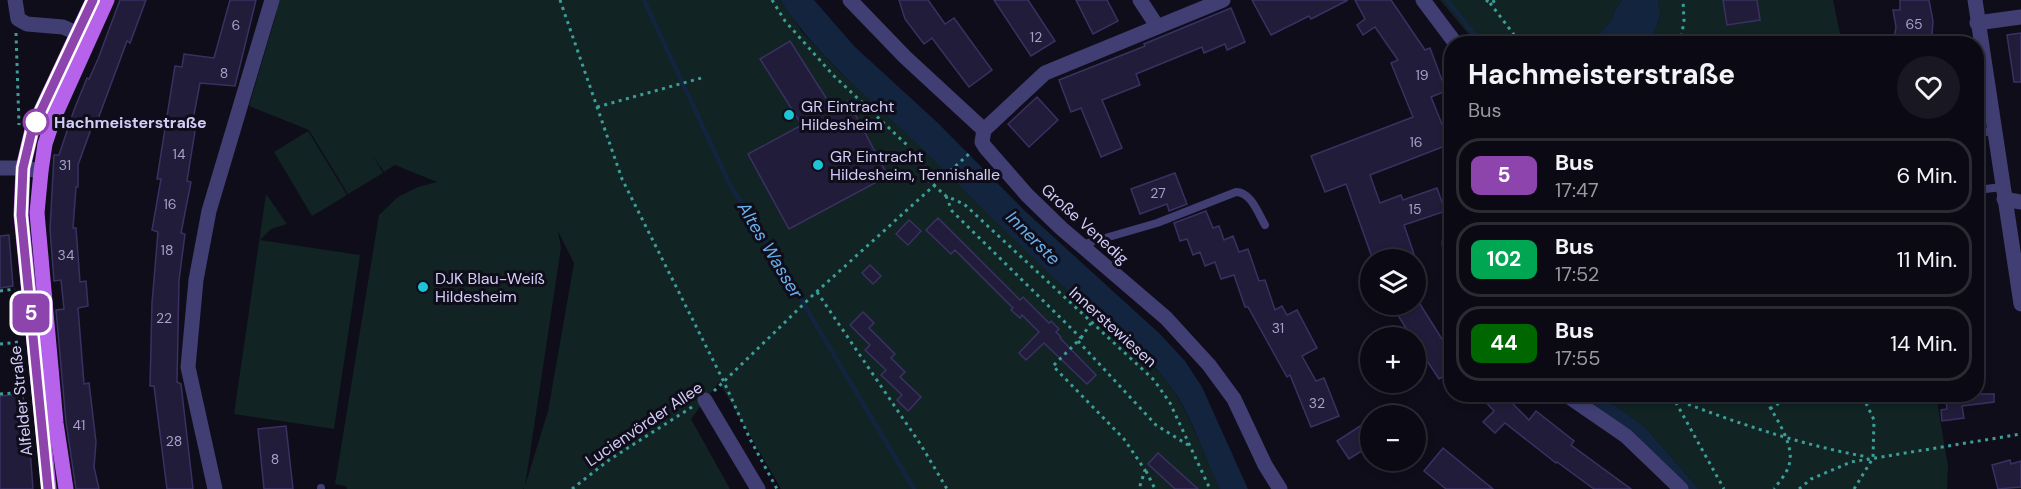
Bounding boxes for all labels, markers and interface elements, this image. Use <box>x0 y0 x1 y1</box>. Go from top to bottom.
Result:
house number: 65 <box>1905 15 1923 33</box>
house number: 6 <box>232 16 240 34</box>
house number: 12 <box>1030 28 1042 46</box>
text: Hachmeisterstraße <box>1468 56 1735 93</box>
button: heart <box>1897 56 1960 119</box>
house number: 8 <box>220 64 228 82</box>
house number: 19 <box>1415 66 1429 84</box>
place label: GR Eintracht Hildesheim <box>801 96 894 135</box>
text: Bus <box>1468 97 1502 123</box>
marker: GR Eintracht Hildesheim <box>782 108 796 122</box>
marker: Hachmeisterstraße <box>23 109 49 135</box>
place label: Hachmeisterstraße <box>54 112 207 133</box>
house number: 16 <box>1409 133 1423 151</box>
house number: 14 <box>173 145 186 163</box>
place label: GR Eintracht Hildesheim, Tennishalle <box>830 146 1000 185</box>
text: Bus <box>1555 148 1594 177</box>
house number: 31 <box>59 156 71 174</box>
marker: GR Eintracht Hildesheim, Tennishalle <box>811 158 825 172</box>
text: 5 <box>1497 161 1511 189</box>
text: 6 Min. <box>1897 161 1957 190</box>
text: 17:47 <box>1555 177 1599 203</box>
street label: Große Venedig <box>1037 179 1133 269</box>
house number: 27 <box>1150 184 1166 202</box>
house number: 16 <box>163 195 177 213</box>
water label: Altes Wasser <box>731 196 809 304</box>
house number: 15 <box>1409 200 1421 218</box>
water label: Innerste <box>1001 206 1065 270</box>
text: Bus <box>1555 232 1594 261</box>
house number: 18 <box>161 241 173 259</box>
text: 102 <box>1487 245 1521 273</box>
text: 11 Min. <box>1897 245 1957 274</box>
house number: 34 <box>58 246 75 264</box>
map controls <box>1360 249 1426 471</box>
button: layers <box>1360 249 1426 315</box>
text: 17:52 <box>1555 261 1599 287</box>
place label: DJK Blau-Weiß Hildesheim <box>435 268 545 307</box>
marker: DJK Blau-Weiß Hildesheim <box>416 280 430 294</box>
street label: Innerstewiesen <box>1065 282 1161 372</box>
line badge: 5 <box>12 294 51 332</box>
text: 5 <box>24 299 38 327</box>
house number: 22 <box>156 309 172 327</box>
text: Bus <box>1555 316 1594 345</box>
house number: 31 <box>1272 319 1284 337</box>
button: + <box>1360 327 1426 393</box>
text: 44 <box>1490 329 1518 357</box>
text: 14 Min. <box>1890 329 1957 358</box>
street label: Alfelder Straße <box>5 345 37 457</box>
text: 17:55 <box>1555 345 1600 371</box>
street label: Lucienvörder Allee <box>581 377 707 471</box>
house number: 32 <box>1309 394 1325 412</box>
button: − <box>1360 405 1426 471</box>
house number: 41 <box>73 416 85 434</box>
house number: 28 <box>166 432 182 450</box>
house number: 8 <box>271 450 279 468</box>

